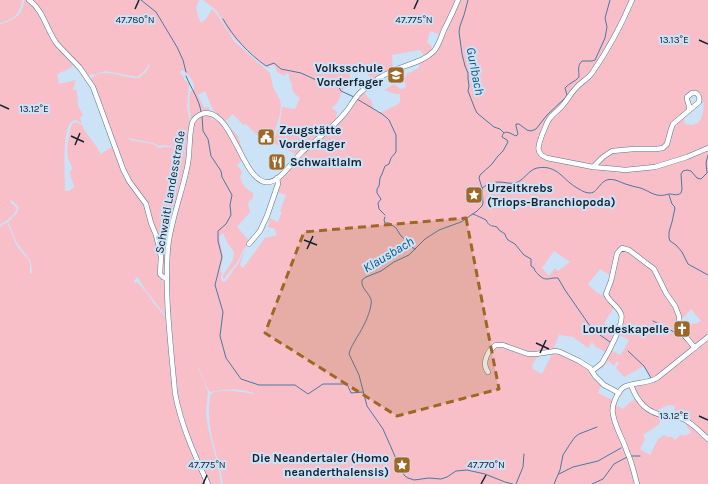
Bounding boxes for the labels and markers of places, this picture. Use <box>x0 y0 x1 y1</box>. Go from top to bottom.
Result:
place label: Volksschule Vorderfager <box>315 61 383 89</box>
school or university icon: Volksschule Vorderfager <box>386 65 406 85</box>
place label: Zeugstätte Vorderfager <box>279 123 345 151</box>
public building icon: Zeugstätte Vorderfager <box>256 127 276 147</box>
restaurant icon: Schwaitlalm <box>267 152 287 172</box>
place label: Schwaitlalm <box>290 155 362 169</box>
place label: Urzeitkrebs (Triops-Branchiopoda) <box>487 181 616 209</box>
place icon: Urzeitkrebs (Triops-Branchiopoda) <box>464 185 484 205</box>
church icon: Lourdeskapelle <box>672 319 692 339</box>
place label: Lourdeskapelle <box>583 322 669 336</box>
place label: Die Neandertaler (Homo neanderthalensis) <box>252 451 389 479</box>
place icon: Die Neandertaler (Homo neanderthalensis) <box>392 455 412 475</box>

